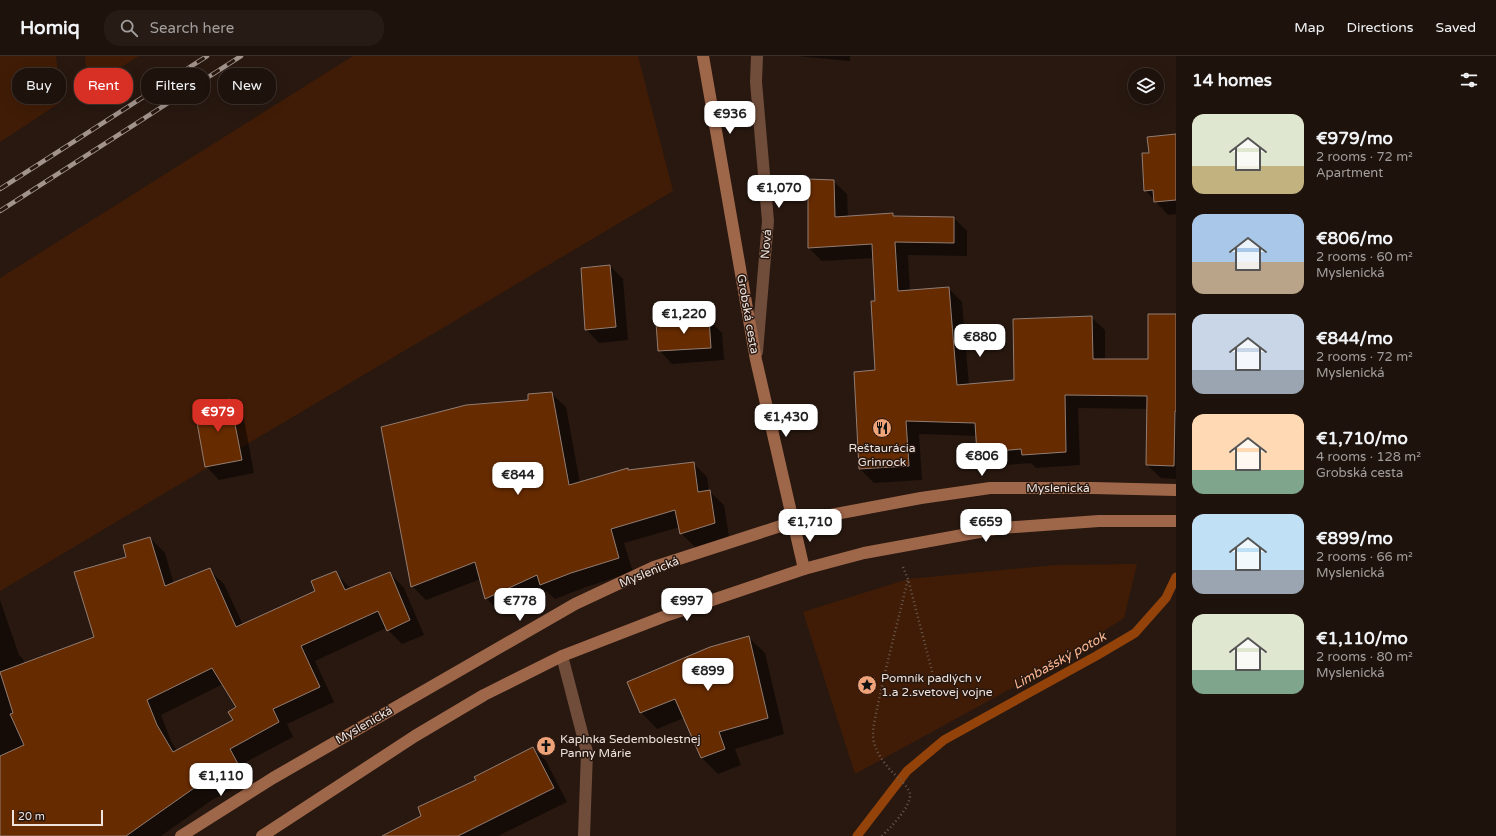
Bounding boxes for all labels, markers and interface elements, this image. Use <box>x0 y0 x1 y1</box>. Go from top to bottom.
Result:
search box <box>104 10 384 46</box>
text: Homiq <box>20 17 80 39</box>
icon: search <box>118 17 140 39</box>
text: Search here <box>150 19 234 37</box>
text: Map <box>1294 19 1325 36</box>
text: Directions <box>1347 19 1414 36</box>
text: Saved <box>1436 19 1476 36</box>
chip: Buy <box>12 68 66 104</box>
chip: Rent <box>74 68 133 104</box>
chip: Filters <box>141 68 210 104</box>
chip: New <box>218 68 276 104</box>
map controls <box>1128 68 1164 104</box>
button: layers <box>1128 68 1164 104</box>
icon: filters <box>1458 69 1480 91</box>
text: 14 homes <box>1192 70 1272 91</box>
pin: €936 <box>706 101 754 135</box>
text: €936 <box>713 106 747 122</box>
text: €979/mo <box>1316 128 1393 149</box>
icon: home <box>1224 130 1272 178</box>
text: 2 rooms · 72 m² <box>1316 149 1413 165</box>
text: Apartment <box>1316 165 1383 181</box>
pin: €1,070 <box>746 175 812 209</box>
text: €1,070 <box>757 180 801 196</box>
text: €806/mo <box>1316 228 1393 249</box>
street label: Nová <box>758 229 774 259</box>
icon: home <box>1224 230 1272 278</box>
text: 2 rooms · 60 m² <box>1316 249 1413 265</box>
text: Myslenická <box>1316 265 1385 281</box>
street label: Grobská cesta <box>734 273 762 355</box>
pin: €1,220 <box>651 301 717 335</box>
text: €1,220 <box>662 306 706 322</box>
pin: €880 <box>956 324 1004 358</box>
text: €844/mo <box>1316 328 1393 349</box>
text: €880 <box>963 329 997 345</box>
icon: home <box>1224 330 1272 378</box>
text: 2 rooms · 72 m² <box>1316 349 1413 365</box>
text: Myslenická <box>1316 365 1385 381</box>
pin: €979 <box>194 399 242 433</box>
text: €979 <box>201 404 235 420</box>
pin: €1,430 <box>753 404 819 438</box>
text: €1,430 <box>764 409 808 425</box>
restaurant icon: Reštaurácia Grinrock <box>871 417 893 439</box>
text: €1,710/mo <box>1316 428 1408 449</box>
icon: home <box>1224 430 1272 478</box>
place label: Reštaurácia Grinrock <box>848 441 916 469</box>
pin: €806 <box>958 443 1006 477</box>
text: €806 <box>965 448 999 464</box>
text: 4 rooms · 128 m² <box>1316 449 1421 465</box>
pin: €844 <box>494 462 542 496</box>
text: Grobská cesta <box>1316 465 1403 481</box>
text: €844 <box>501 467 535 483</box>
street label: Myslenická <box>1026 481 1090 495</box>
pin: €1,710 <box>777 509 843 543</box>
pin: €659 <box>962 509 1010 543</box>
text: €1,710 <box>788 514 832 530</box>
text: €659 <box>969 514 1003 530</box>
text: €899/mo <box>1316 528 1393 549</box>
icon: home <box>1224 530 1272 578</box>
text: 2 rooms · 66 m² <box>1316 549 1413 565</box>
street label: Myslenická <box>617 554 681 590</box>
text: Myslenická <box>1316 565 1385 581</box>
pin: €778 <box>496 588 544 622</box>
pin: €997 <box>663 588 711 622</box>
text: €778 <box>503 593 537 609</box>
text: €997 <box>670 593 704 609</box>
water label: Limbašský potok <box>1010 628 1110 693</box>
text: €1,110/mo <box>1316 628 1408 649</box>
icon: home <box>1224 630 1272 678</box>
text: 2 rooms · 80 m² <box>1316 649 1413 665</box>
pin: €899 <box>684 658 732 692</box>
text: €899 <box>691 663 725 679</box>
text: Myslenická <box>1316 665 1385 681</box>
place label: Pomník padlých v 1.a 2.svetovej vojne <box>881 671 993 699</box>
place icon: Pomník padlých v 1.a 2.svetovej vojne <box>856 674 878 696</box>
street label: Myslenická <box>333 703 395 747</box>
place label: Kaplnka Sedembolestnej Panny Márie <box>560 732 701 760</box>
church icon: Kaplnka Sedembolestnej Panny Márie <box>535 735 557 757</box>
pin: €1,110 <box>188 763 254 797</box>
text: €1,110 <box>199 768 243 784</box>
scale bar <box>12 808 103 827</box>
text: 20 m <box>18 810 45 823</box>

